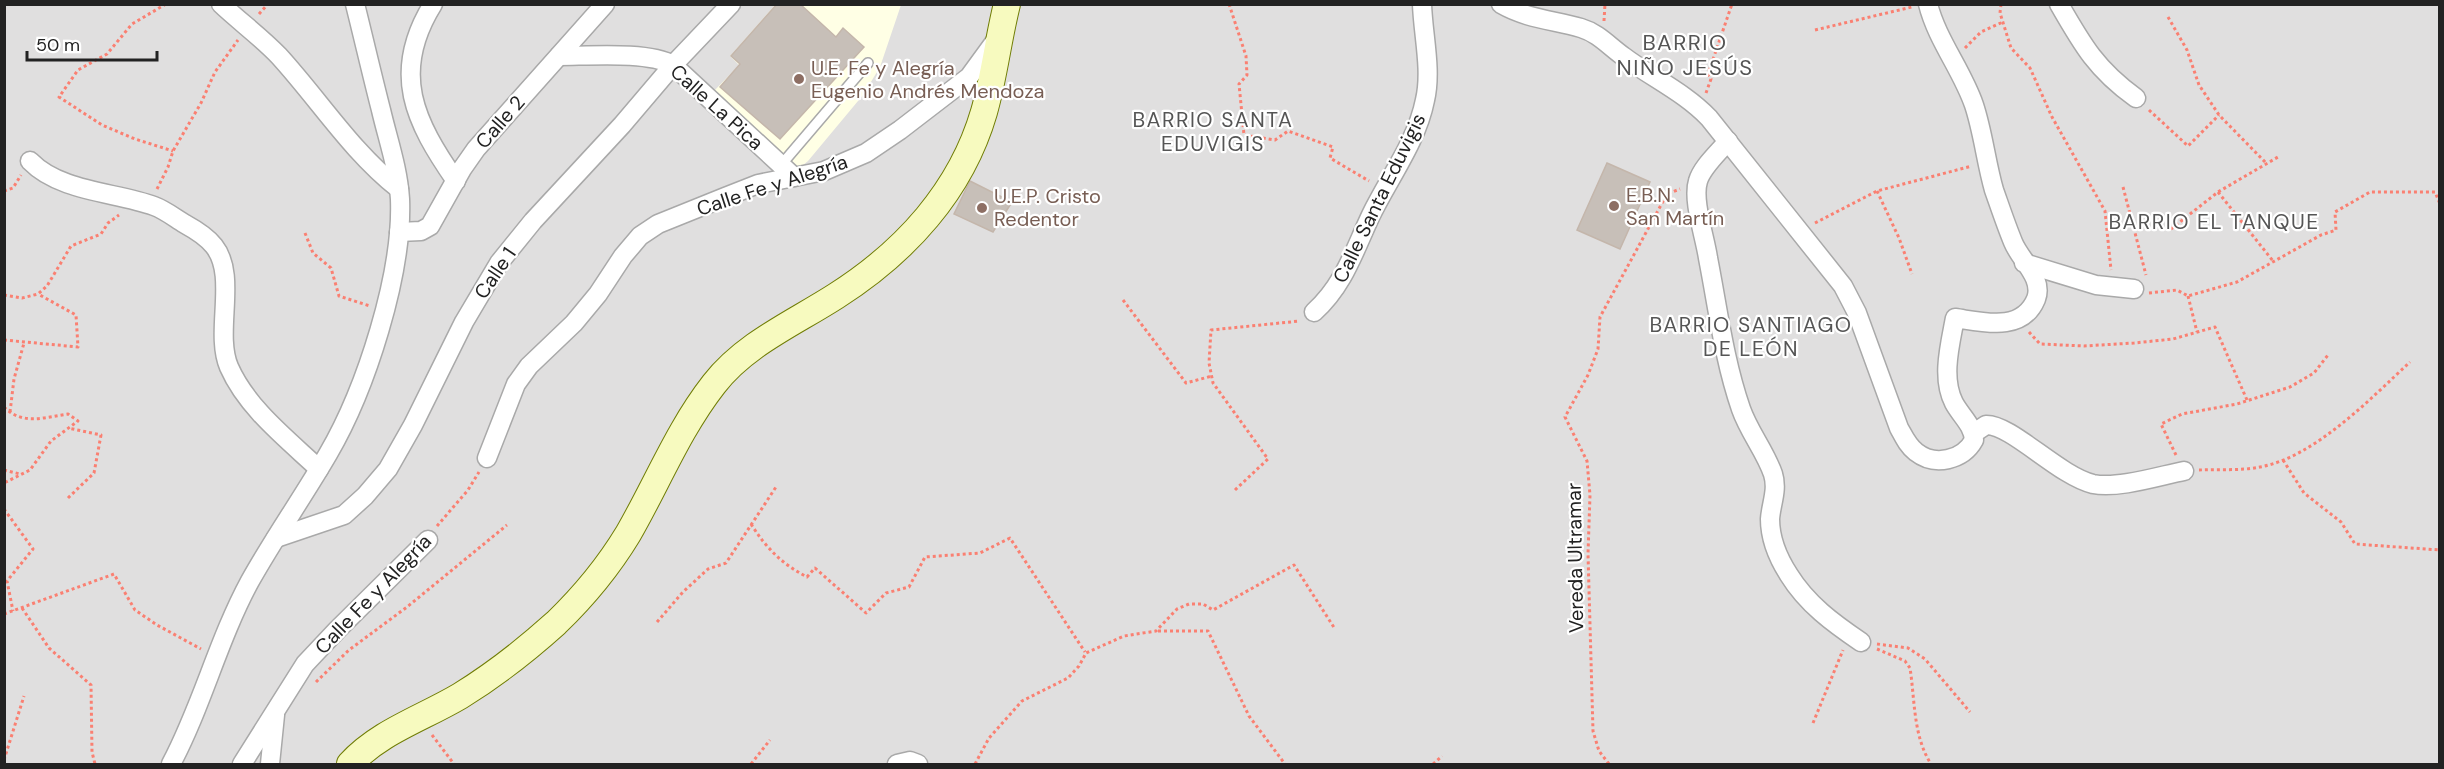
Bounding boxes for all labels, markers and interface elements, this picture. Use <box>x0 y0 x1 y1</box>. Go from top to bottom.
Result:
scale bar <box>27 24 158 62</box>
district label: BARRIO NIÑO JESÚS <box>1617 28 1753 82</box>
text: 50 m <box>36 33 80 57</box>
place label: U.E. Fe y Alegría Eugenio Andrés Mendoza <box>811 55 1044 104</box>
street label: Calle La Pica <box>665 58 769 156</box>
marker: U.E. Fe y Alegría Eugenio Andrés Mendoza <box>792 72 806 86</box>
street label: Calle 2 <box>470 90 530 154</box>
district label: BARRIO SANTA EDUVIGIS <box>1133 106 1293 158</box>
street label: Calle Santa Eduvigis <box>1327 109 1431 287</box>
street label: Calle Fe y Alegría <box>693 148 851 222</box>
place label: E.B.N. San Martín <box>1626 182 1724 231</box>
place label: U.E.P. Cristo Redentor <box>994 183 1101 232</box>
marker: E.B.N. San Martín <box>1607 199 1621 213</box>
marker: U.E.P. Cristo Redentor <box>975 201 989 215</box>
district label: BARRIO EL TANQUE <box>2108 208 2320 236</box>
street label: Calle 1 <box>468 242 522 304</box>
district label: BARRIO SANTIAGO DE LEÓN <box>1649 311 1853 363</box>
street label: Vereda Ultramar <box>1561 483 1589 633</box>
street label: Calle Fe y Alegría <box>309 528 437 660</box>

